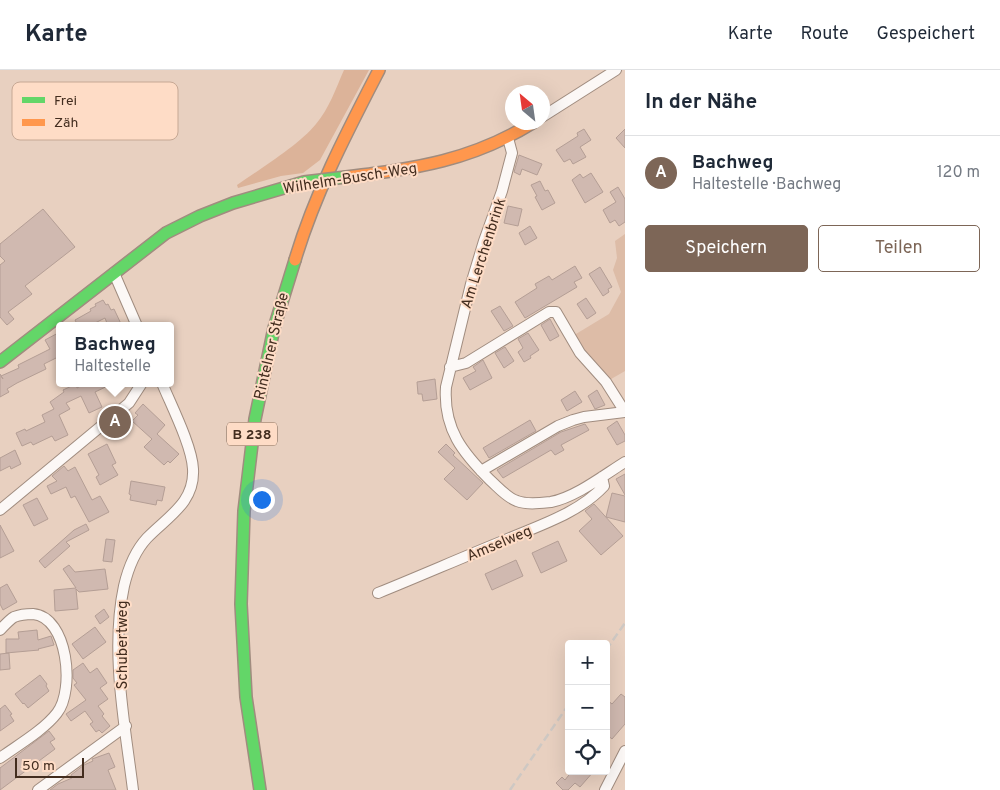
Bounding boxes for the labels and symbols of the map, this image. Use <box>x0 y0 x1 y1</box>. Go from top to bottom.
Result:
legend <box>12 82 178 140</box>
north arrow <box>505 85 550 130</box>
text: Frei <box>54 93 77 110</box>
text: Zäh <box>54 115 78 132</box>
street label: Wilhelm-Busch-Weg <box>282 160 419 199</box>
street label: Am Lerchenbrink <box>458 196 511 311</box>
street label: Rintelner Straße <box>251 291 294 402</box>
pin: A <box>99 403 131 441</box>
road number: B 238 <box>227 422 277 446</box>
your location <box>249 487 275 513</box>
street label: Amselweg <box>464 522 535 567</box>
street label: Schubertweg <box>114 601 133 689</box>
scale bar <box>15 755 84 778</box>

